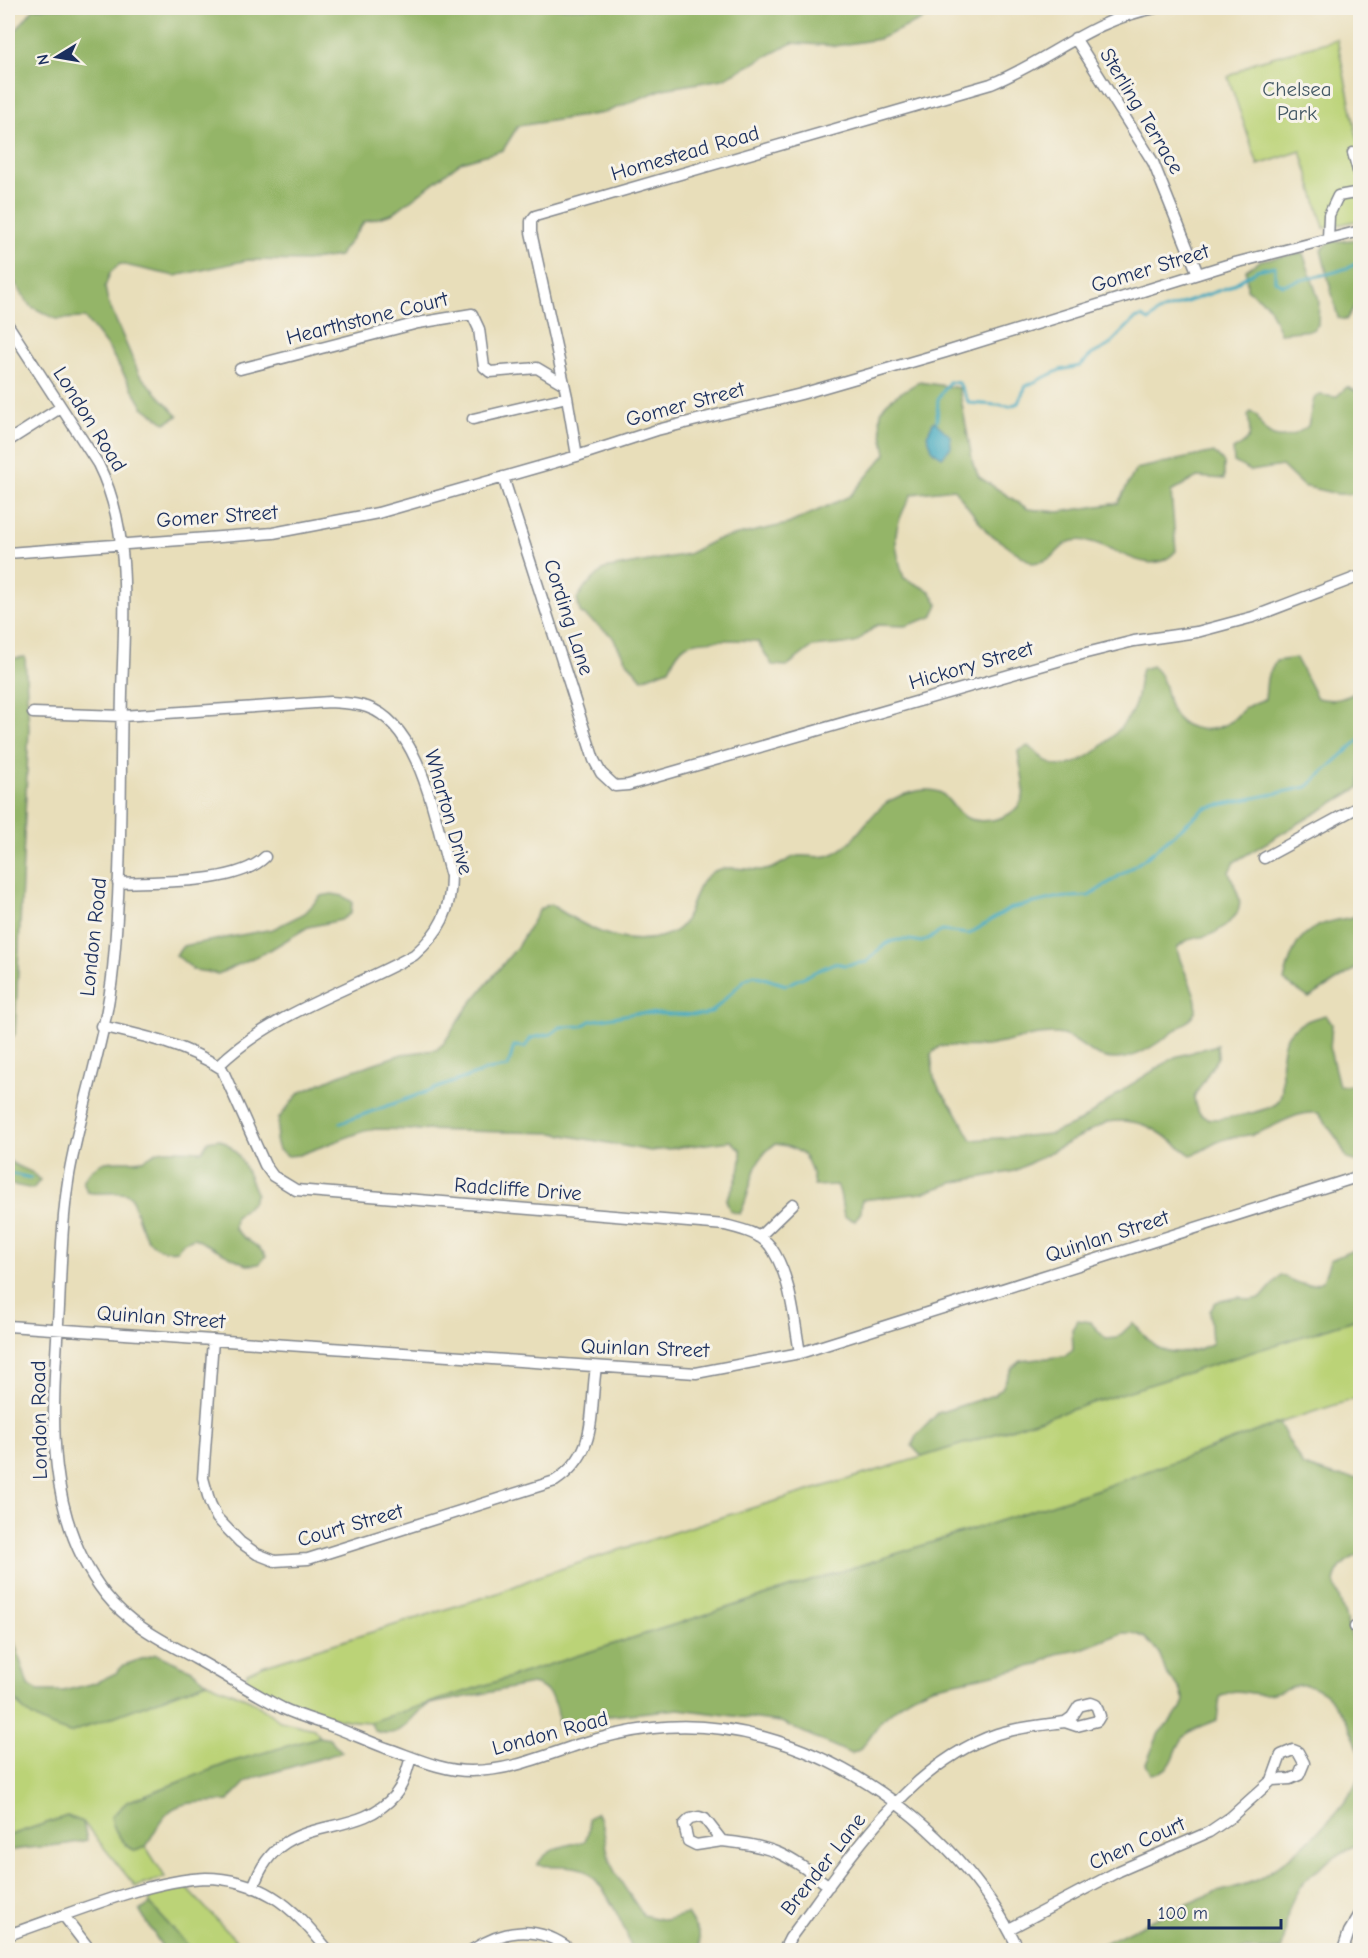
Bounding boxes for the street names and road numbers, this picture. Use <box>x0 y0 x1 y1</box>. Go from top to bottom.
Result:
street label: Sterling Terrace <box>1095 44 1189 178</box>
street label: Homestead Road <box>608 120 762 186</box>
street label: Gomer Street <box>1088 238 1213 297</box>
street label: Hearthstone Court <box>284 286 451 350</box>
street label: London Road <box>48 362 132 476</box>
street label: Gomer Street <box>623 376 748 431</box>
street label: Gomer Street <box>155 500 280 532</box>
street label: Cording Lane <box>539 556 599 678</box>
street label: Hickory Street <box>906 636 1037 694</box>
street label: Wharton Drive <box>420 747 478 877</box>
street label: London Road <box>75 877 111 997</box>
street label: Radcliffe Drive <box>453 1173 583 1205</box>
street label: Quinlan Street <box>1042 1204 1173 1267</box>
street label: Quinlan Street <box>96 1301 227 1334</box>
street label: Quinlan Street <box>580 1334 711 1362</box>
street label: London Road <box>26 1360 52 1480</box>
street label: Court Street <box>294 1498 406 1552</box>
street label: London Road <box>489 1706 611 1760</box>
street label: Brender Lane <box>776 1808 870 1920</box>
street label: Chen Court <box>1085 1811 1190 1875</box>

